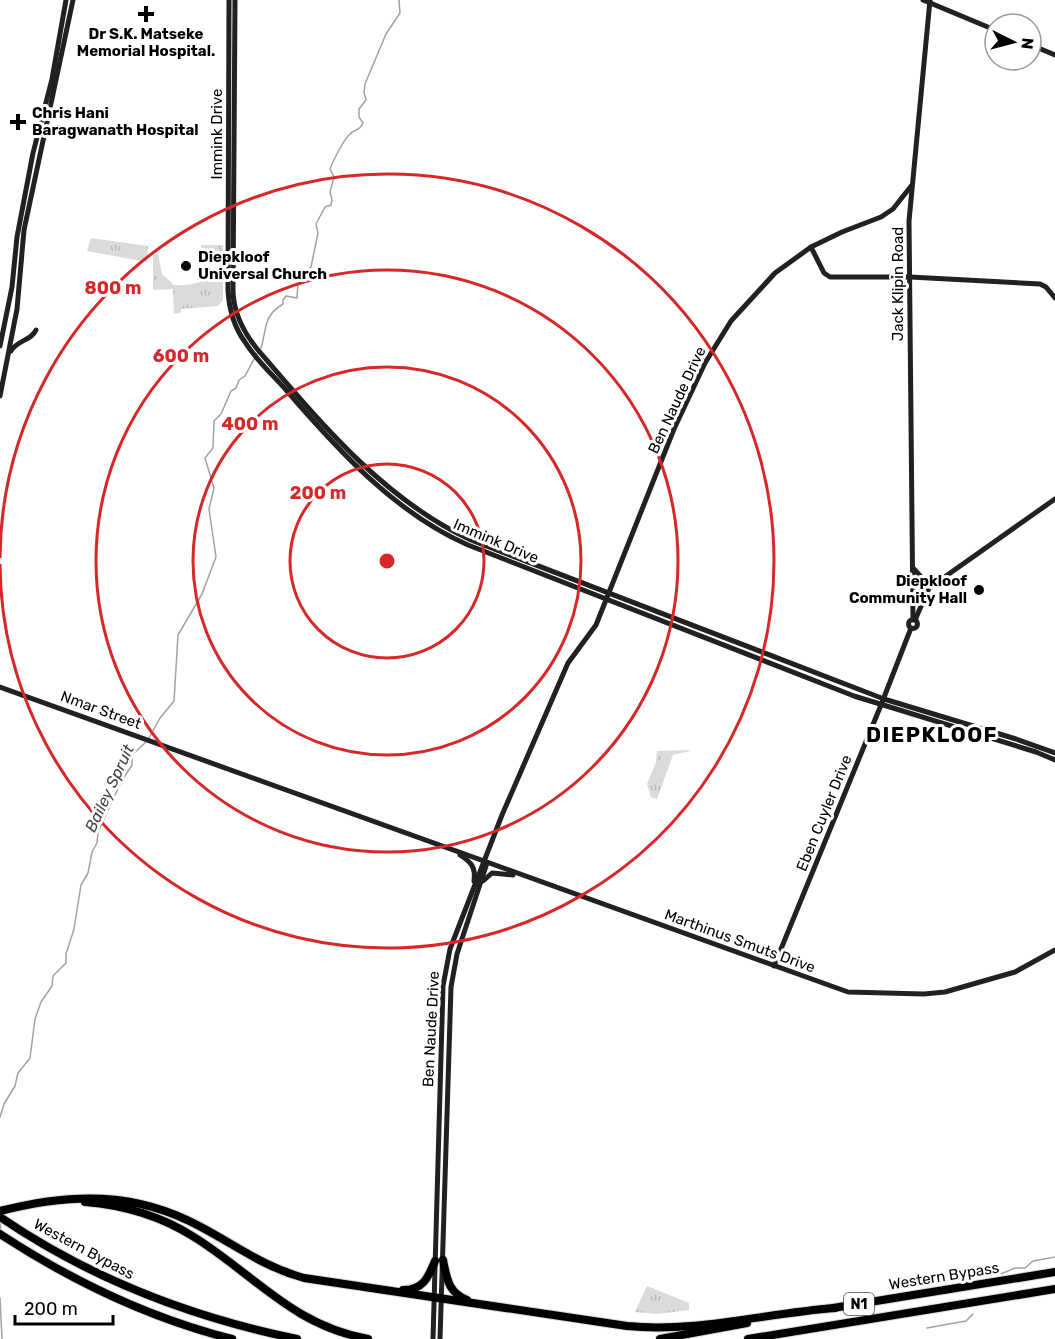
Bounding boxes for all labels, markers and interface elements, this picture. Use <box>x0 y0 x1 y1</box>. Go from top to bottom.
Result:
marker: Dr S.K. Matseke Memorial Hospital. <box>137 5 155 23</box>
north arrow <box>983 12 1043 72</box>
place label: Dr S.K. Matseke Memorial Hospital. <box>77 25 215 60</box>
text: N <box>1017 37 1037 50</box>
street label: Immink Drive <box>208 89 226 179</box>
place label: Chris Hani Baragwanath Hospital <box>32 104 199 139</box>
marker: Chris Hani Baragwanath Hospital <box>9 113 27 131</box>
street label: Jack Klipin Road <box>889 227 907 341</box>
place label: Diepkloof Universal Church <box>198 248 327 283</box>
marker: Diepkloof Universal Church <box>179 259 193 273</box>
text: 800 m <box>85 277 142 299</box>
street label: Ben Naude Drive <box>644 344 710 456</box>
text: 600 m <box>153 345 209 367</box>
text: 400 m <box>221 413 279 435</box>
text: 200 m <box>290 482 346 504</box>
street label: Immink Drive <box>451 515 541 567</box>
centre of rings <box>377 551 397 571</box>
place label: Diepkloof Community Hall <box>849 572 967 607</box>
marker: Diepkloof Community Hall <box>972 583 986 597</box>
street label: Nmar Street <box>58 687 144 733</box>
district label: DIEPKLOOF <box>866 722 998 747</box>
water label: Bailey Spruit <box>81 741 138 835</box>
street label: Eben Cuyler Drive <box>792 752 856 874</box>
street label: Marthinus Smuts Drive <box>662 905 818 977</box>
street label: Ben Naude Drive <box>419 971 443 1087</box>
street label: Western Bypass <box>31 1215 138 1283</box>
street label: Western Bypass <box>888 1258 1001 1294</box>
scale bar <box>15 1288 112 1326</box>
road number: N1 <box>844 1293 874 1315</box>
text: 200 m <box>24 1298 78 1320</box>

